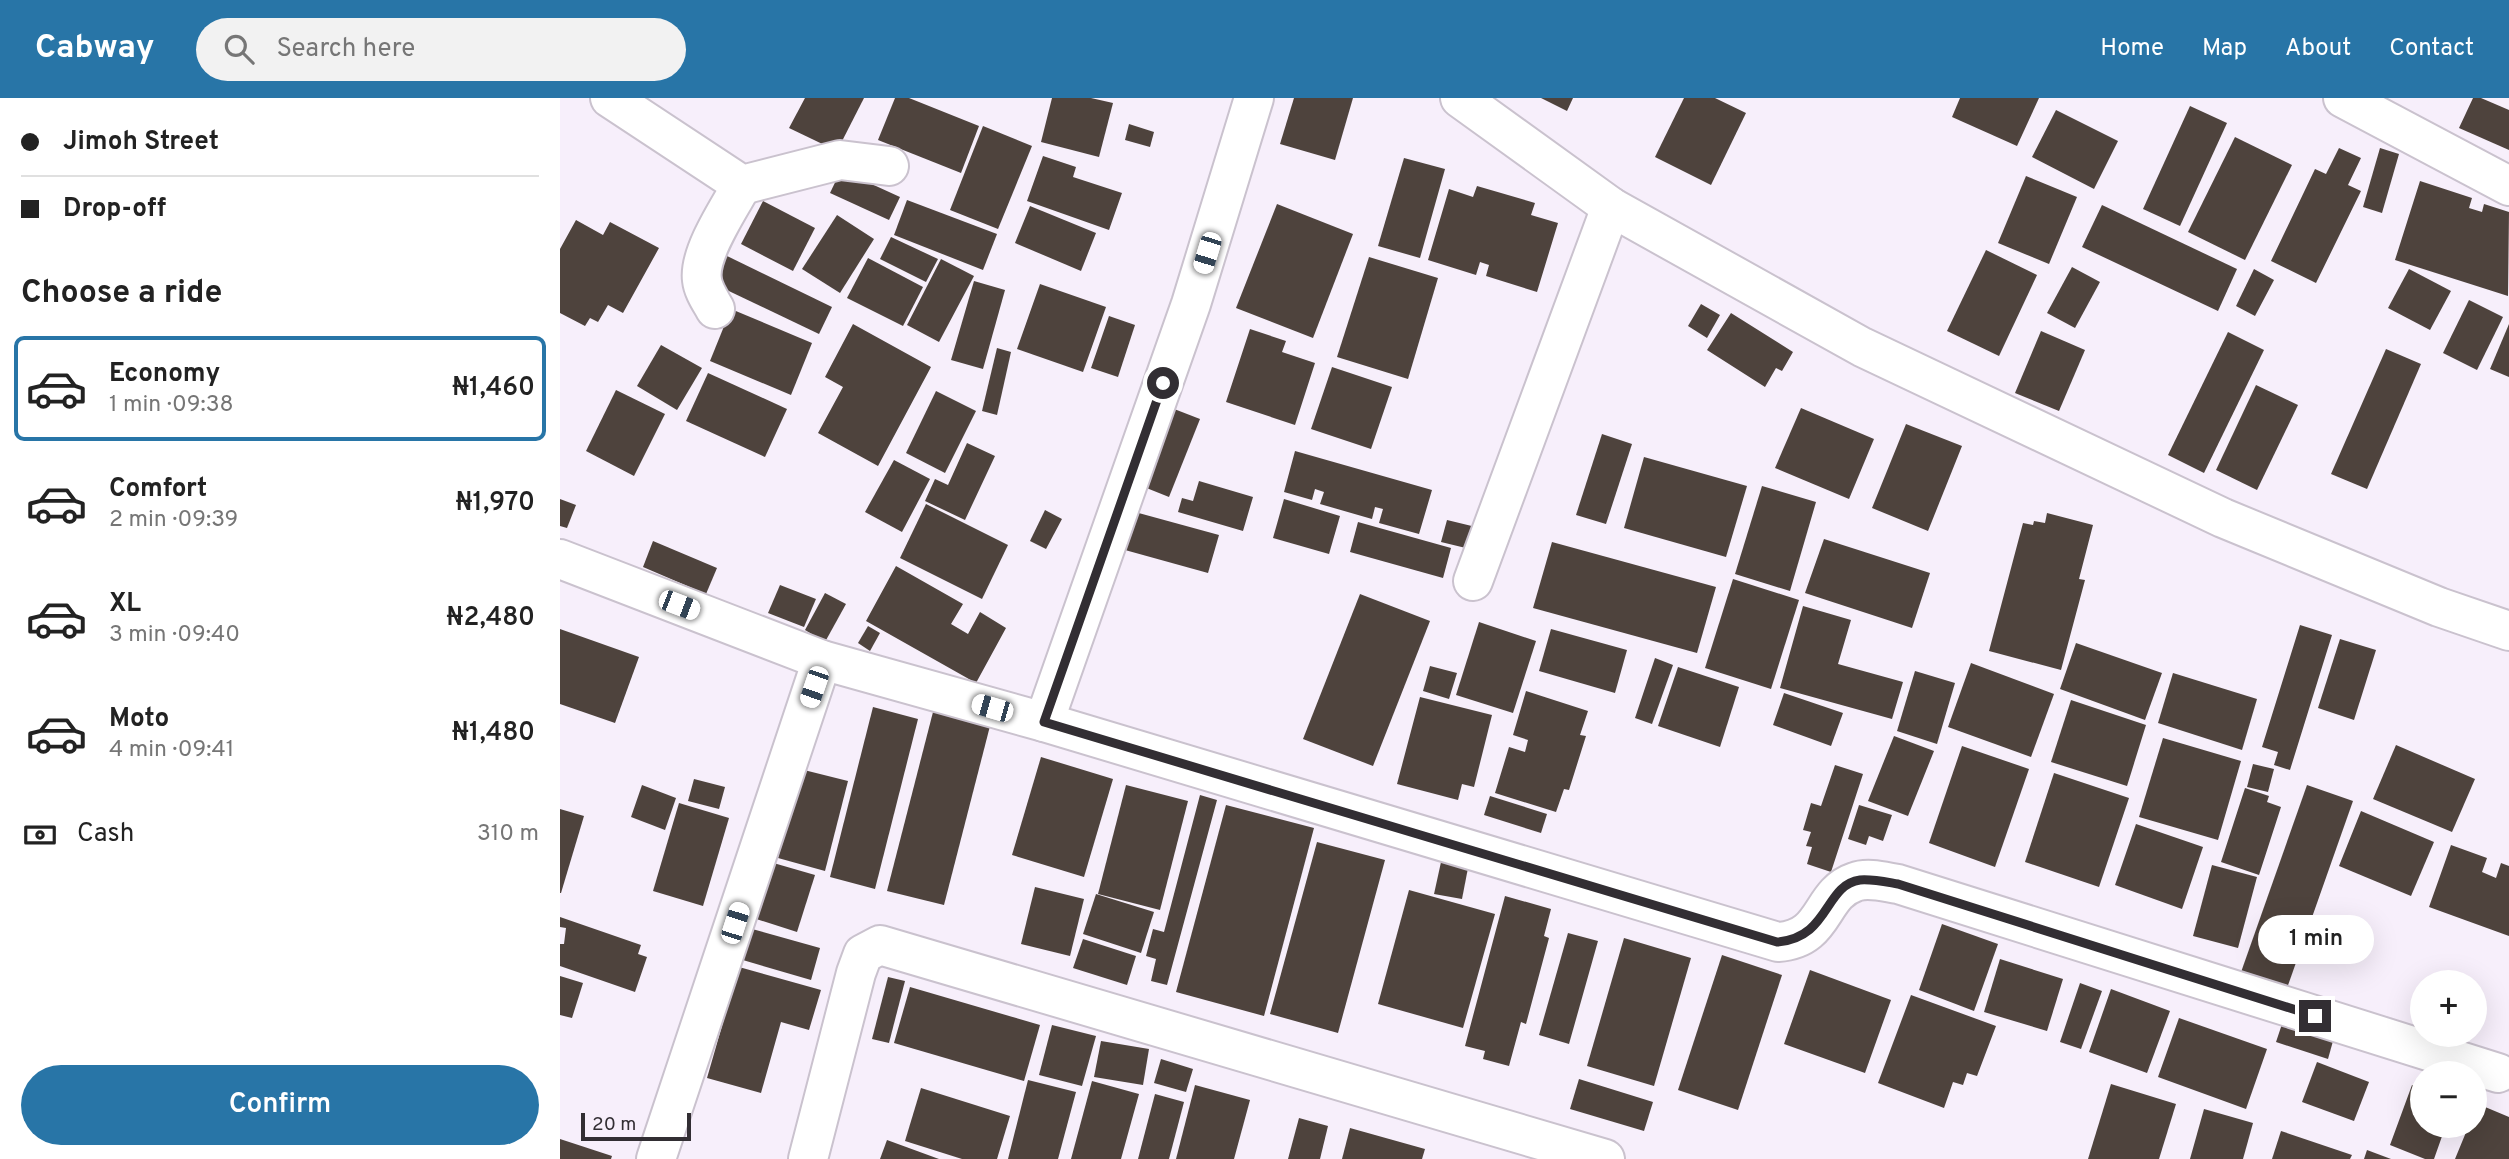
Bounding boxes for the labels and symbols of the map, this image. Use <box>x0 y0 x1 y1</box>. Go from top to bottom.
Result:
car <box>1191 230 1224 276</box>
route start <box>1147 367 1179 399</box>
car <box>656 588 703 622</box>
car <box>798 664 831 710</box>
car <box>969 692 1016 724</box>
car <box>719 900 752 946</box>
callout: 1 min <box>2257 914 2373 964</box>
route end <box>2299 1000 2331 1032</box>
scale bar <box>581 1110 691 1142</box>

